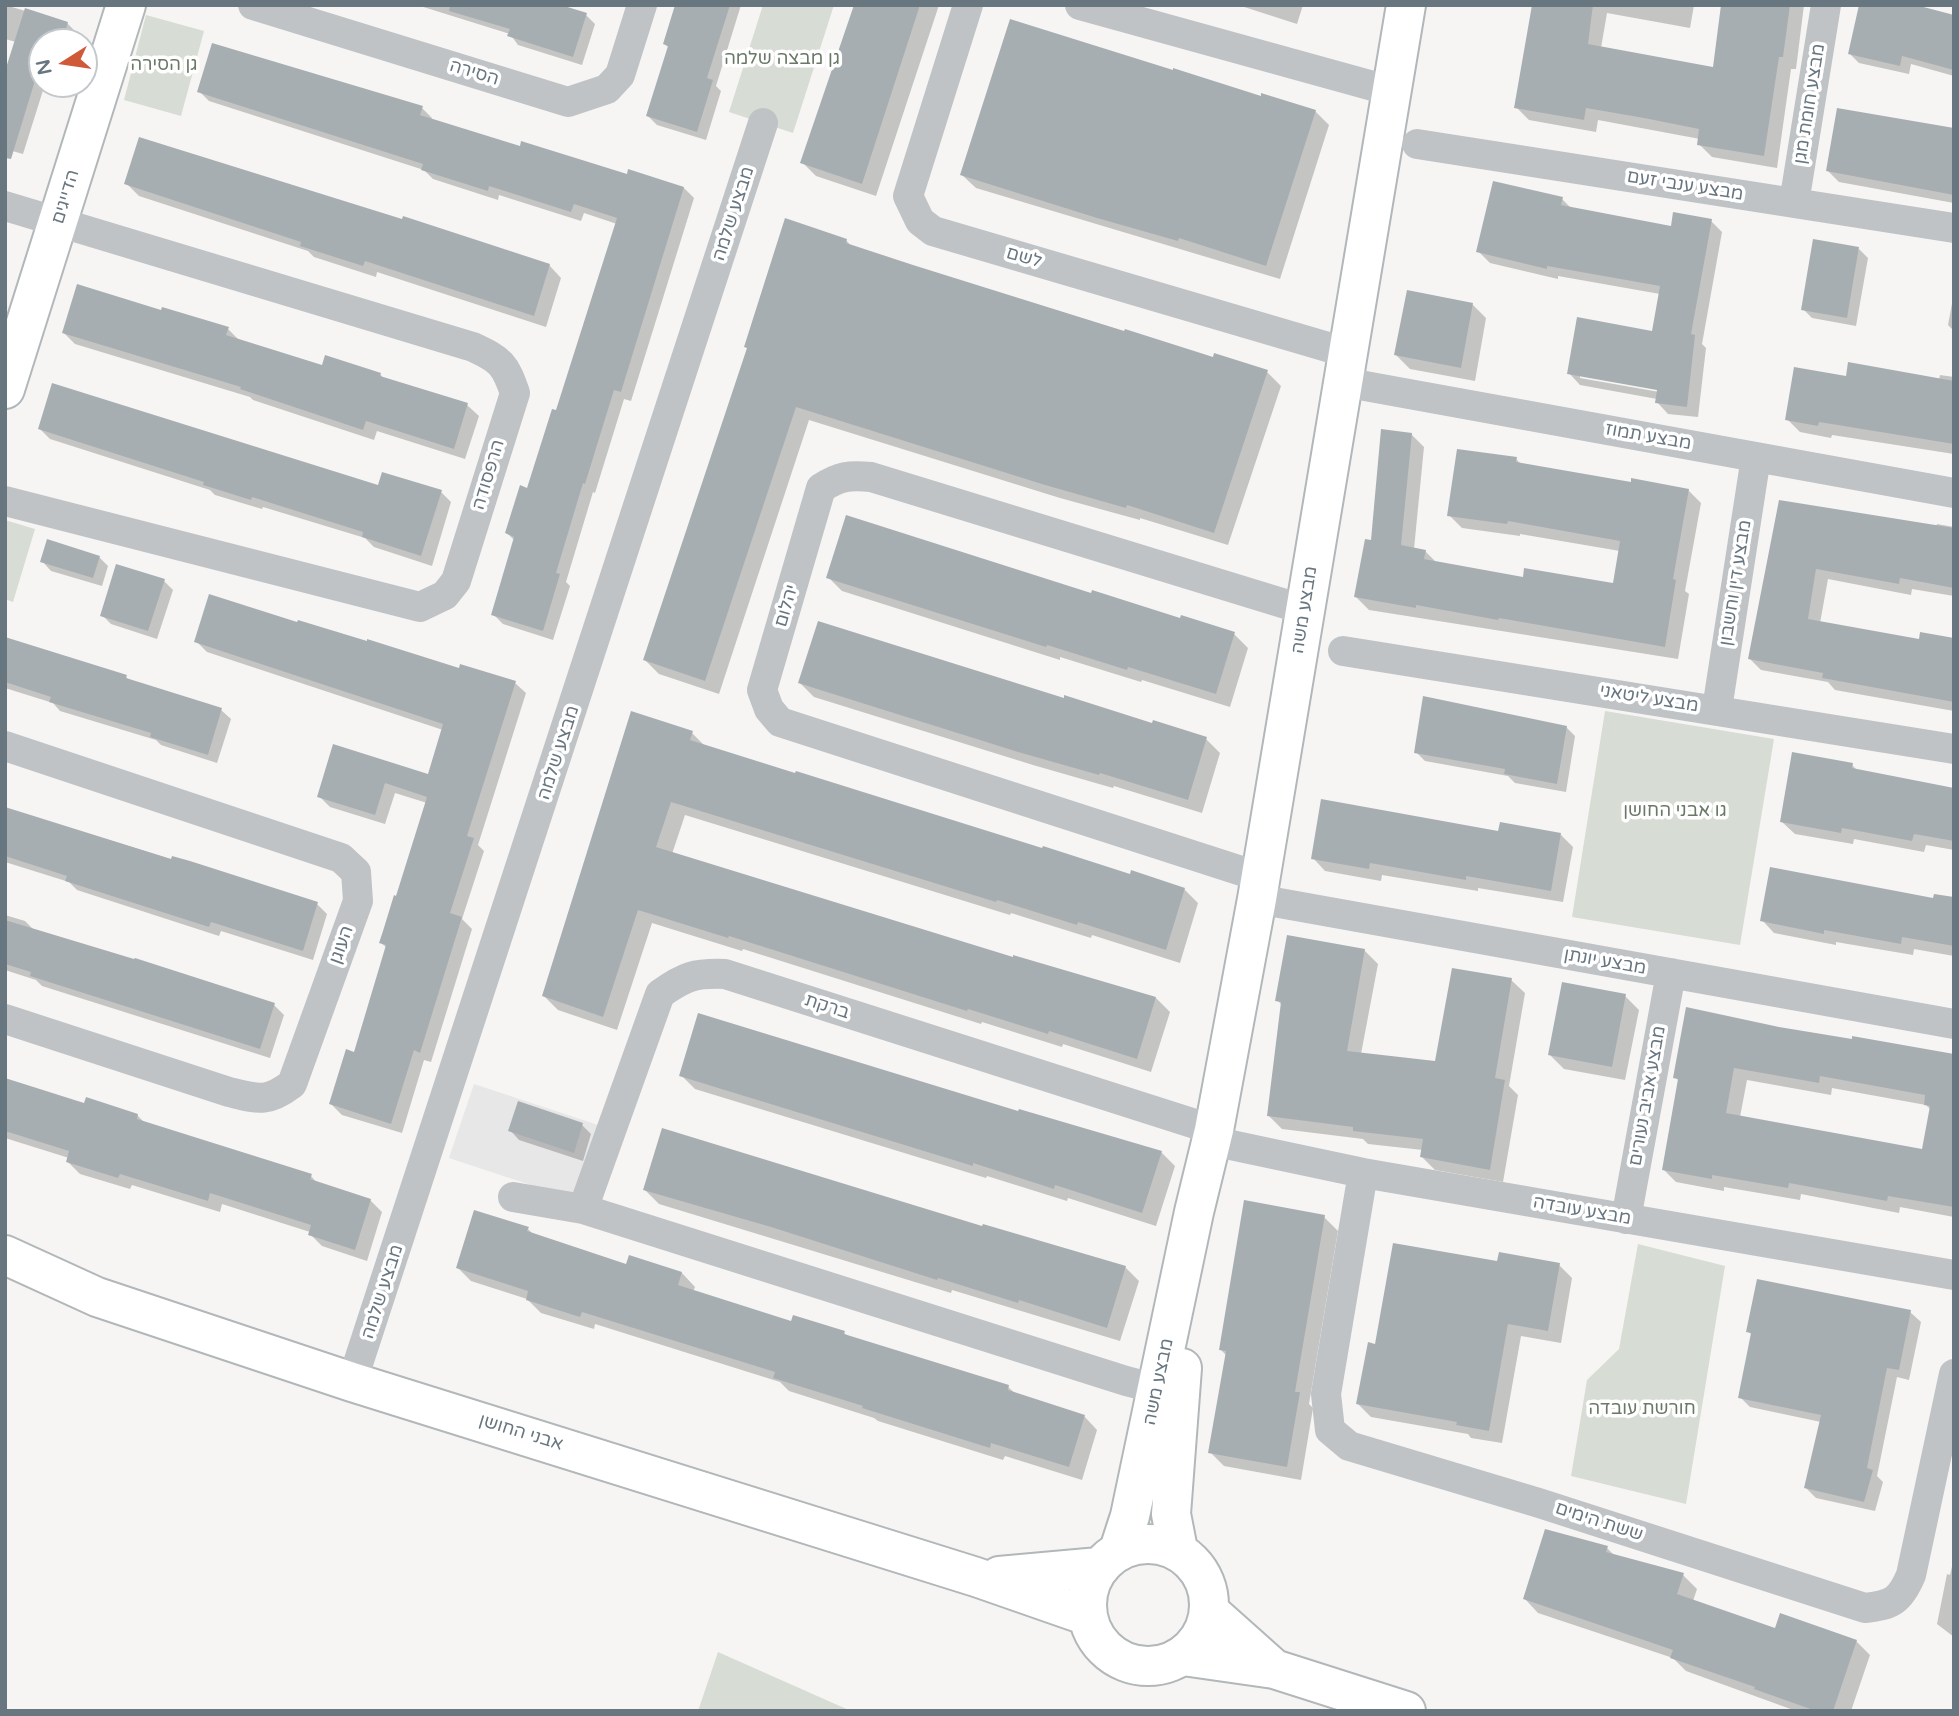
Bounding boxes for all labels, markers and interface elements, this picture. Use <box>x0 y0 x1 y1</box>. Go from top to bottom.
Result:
north arrow <box>28 28 98 98</box>
street label: מבצע חומת מגן <box>1790 42 1830 166</box>
park label: גן מבצה שלמה <box>724 48 840 70</box>
park label: גן הסירה <box>130 54 198 76</box>
street label: הסירה <box>447 55 501 91</box>
text: N <box>32 57 57 77</box>
street label: מבצע שלמה <box>709 164 759 264</box>
street label: מבצע ענבי זעם <box>1625 166 1745 206</box>
street label: הדייגים <box>48 167 84 227</box>
street label: לשם <box>1004 243 1044 273</box>
street label: מבצע תמוז <box>1603 419 1693 455</box>
street label: הרפסודה <box>468 437 510 513</box>
street label: מבצע דין וחשבון <box>1715 518 1757 648</box>
street label: מבצע משה <box>1287 565 1323 655</box>
street label: יהלום <box>771 582 803 630</box>
street label: מבצע ליטאני <box>1598 681 1700 717</box>
street label: מבצע שלמה <box>534 703 584 803</box>
park label: גו אבני החושן <box>1623 800 1727 822</box>
street label: העוגן <box>325 923 359 967</box>
street label: מבצע יונתן <box>1562 944 1648 980</box>
street label: ברקת <box>802 990 852 1024</box>
street label: מבצע אביב נעורים <box>1625 1024 1671 1168</box>
street label: מבצע עובדה <box>1531 1192 1633 1230</box>
street label: מבצע שלמה <box>358 1242 408 1342</box>
street label: מבצע משה <box>1139 1336 1179 1428</box>
park label: חורשת עובדה <box>1588 1398 1696 1420</box>
street label: אבני החושן <box>476 1410 566 1456</box>
street label: ששת הימים <box>1552 1498 1646 1546</box>

